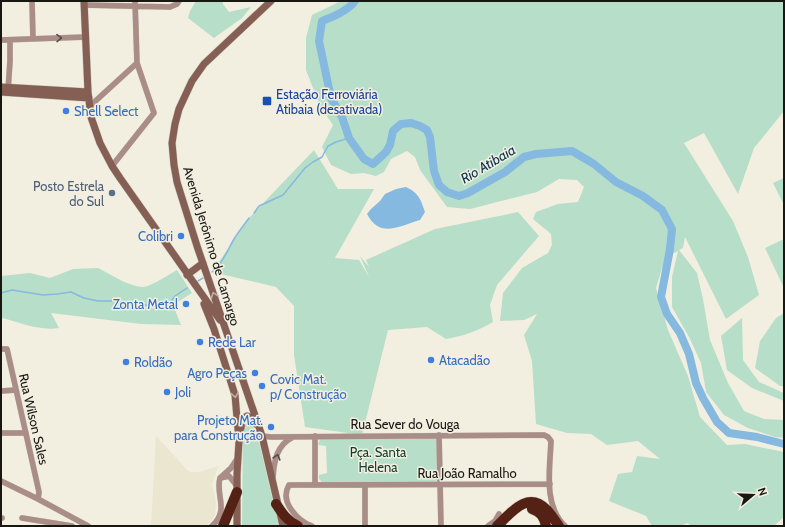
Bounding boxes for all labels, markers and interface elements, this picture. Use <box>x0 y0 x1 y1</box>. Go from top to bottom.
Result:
one-way arrow <box>56 34 62 42</box>
place label: Estação Ferroviária Atibaia (desativada) <box>276 86 382 117</box>
marker: Estação Ferroviária Atibaia (desativada) <box>261 95 273 107</box>
place label: Shell Select <box>74 103 139 119</box>
marker: Shell Select <box>61 106 71 116</box>
water label: Rio Atibaia <box>457 141 519 187</box>
street label: Avenida Jerônimo de Camargo <box>180 164 244 328</box>
place label: Posto Estrela do Sul <box>33 178 105 209</box>
marker: Posto Estrela do Sul <box>107 188 117 198</box>
place label: Colibri <box>138 228 173 244</box>
marker: Colibri <box>176 231 186 241</box>
one-way arrow <box>210 292 218 299</box>
place label: Zonta Metal <box>113 296 178 312</box>
marker: Zonta Metal <box>181 299 191 309</box>
place label: Rede Lar <box>208 334 257 350</box>
marker: Rede Lar <box>195 337 205 347</box>
place label: Atacadão <box>439 352 490 368</box>
place label: Roldão <box>134 354 172 370</box>
marker: Atacadão <box>426 355 436 365</box>
marker: Roldão <box>121 357 131 367</box>
place label: Agro Peças <box>187 365 248 381</box>
marker: Agro Peças <box>250 368 260 378</box>
place label: Covic Mat. p/ Construção <box>270 371 347 402</box>
street label: Rua Wilson Sales <box>16 372 52 467</box>
marker: Covic Mat. p/ Construção <box>257 381 267 391</box>
place label: Joli <box>174 384 191 400</box>
marker: Joli <box>162 387 172 397</box>
one-way arrow <box>230 392 238 399</box>
place label: Projeto Mat. para Construção <box>174 412 263 443</box>
street label: Rua Sever do Vouga <box>351 416 460 432</box>
marker: Projeto Mat. para Construção <box>266 422 276 432</box>
park label: Pça. Santa Helena <box>350 444 407 475</box>
one-way arrow <box>272 453 281 460</box>
street label: Rua João Ramalho <box>417 465 517 481</box>
north arrow <box>733 475 773 515</box>
text: N <box>755 486 770 498</box>

